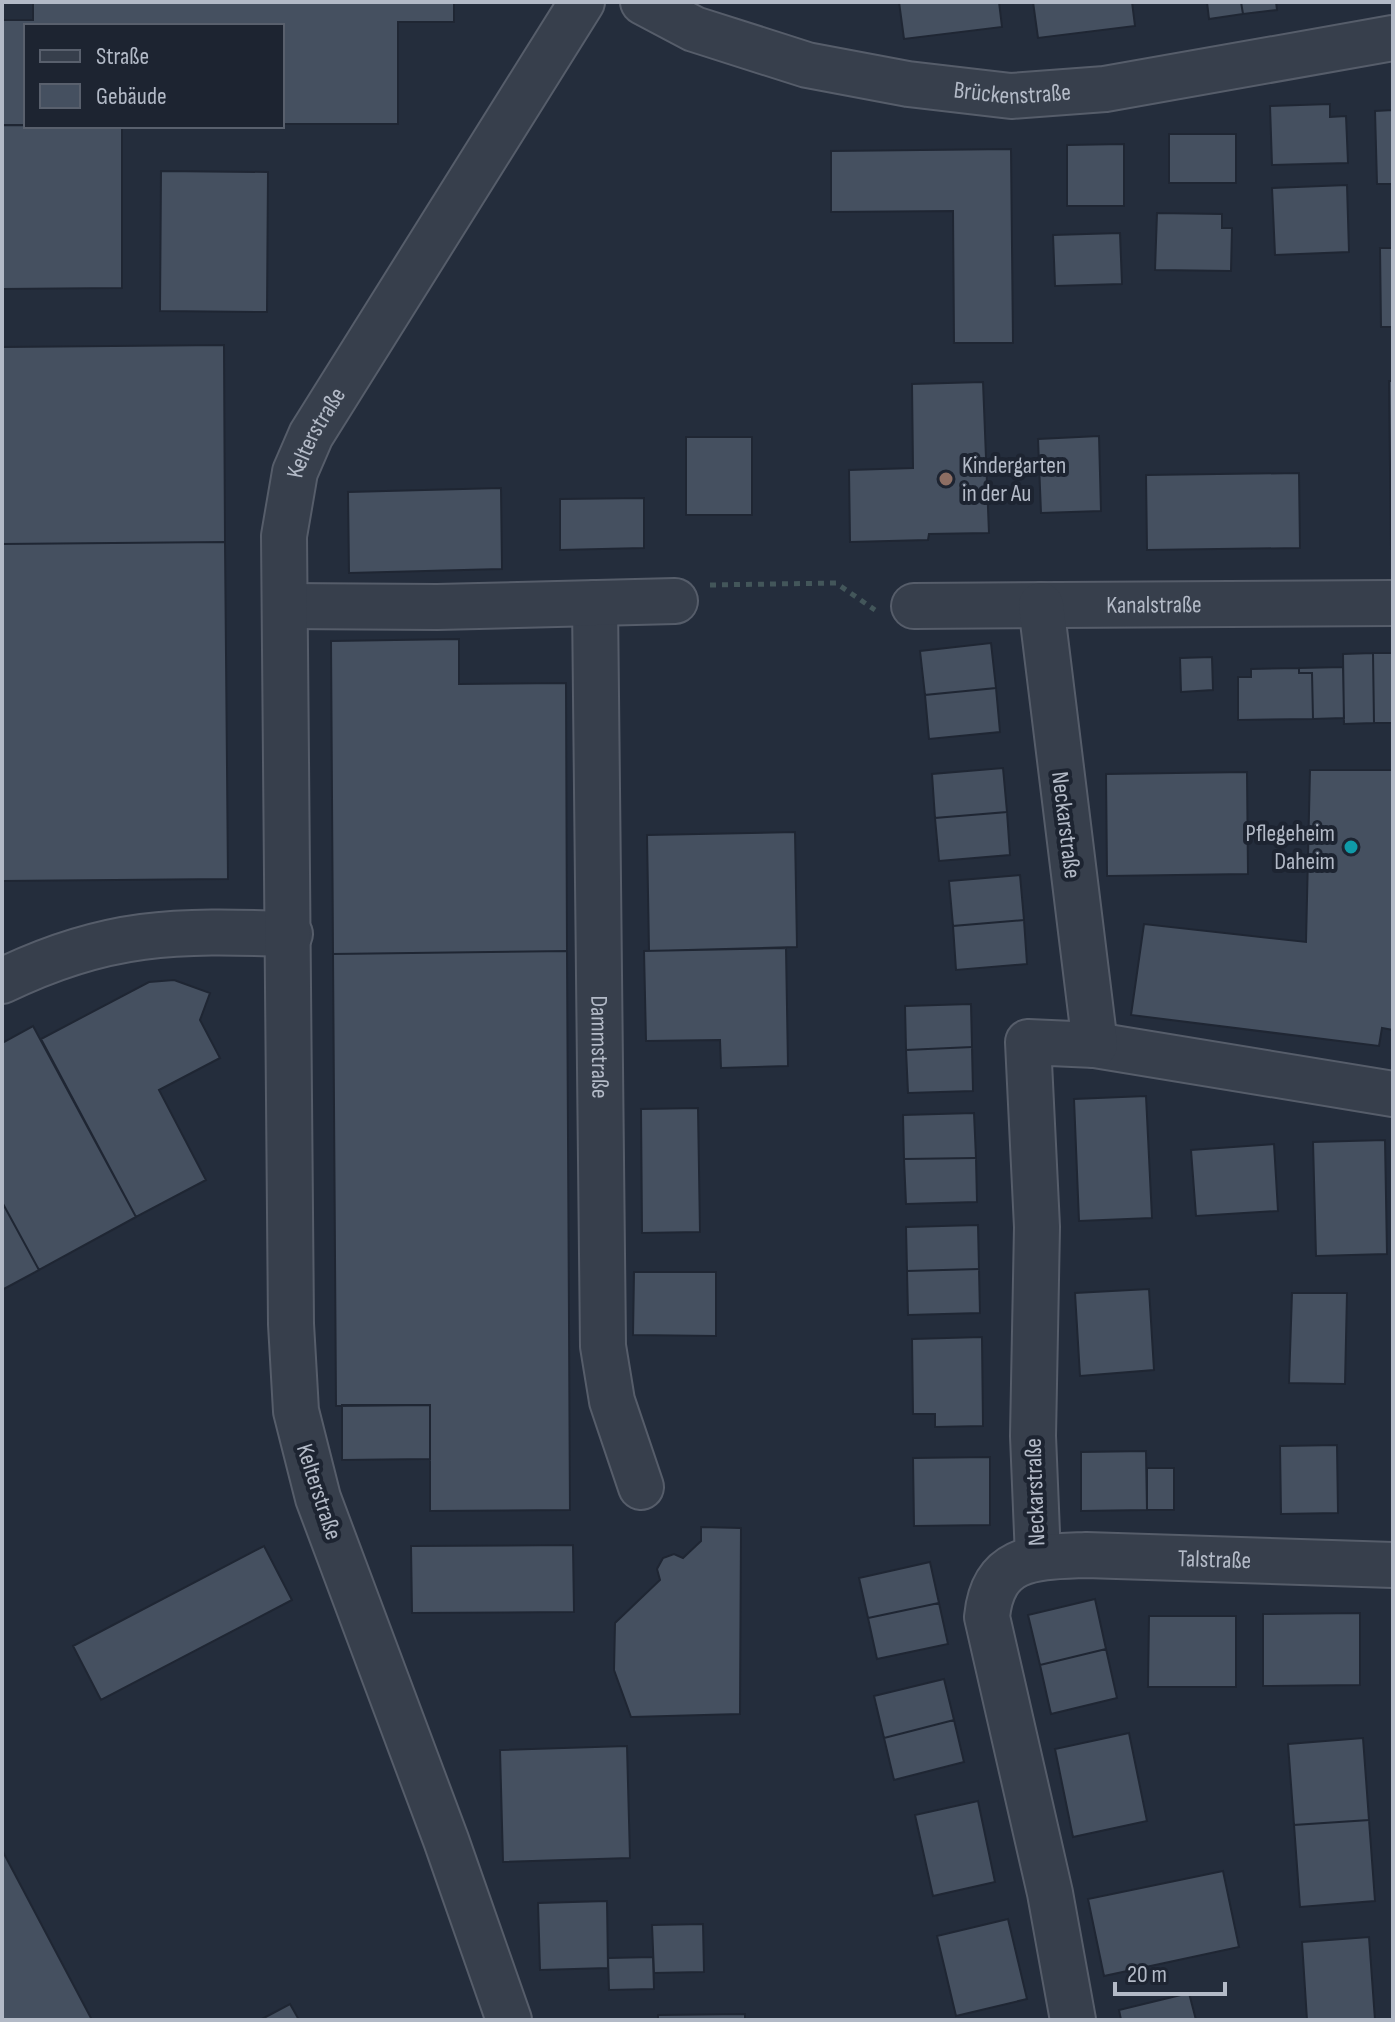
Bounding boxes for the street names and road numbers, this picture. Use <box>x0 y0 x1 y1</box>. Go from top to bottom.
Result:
street label: Brückenstraße <box>952 75 1072 111</box>
street label: Kelterstraße <box>280 382 352 480</box>
street label: Kanalstraße <box>1106 590 1202 619</box>
street label: Neckarstraße <box>1045 770 1087 880</box>
street label: Dammstraße <box>585 995 615 1099</box>
street label: Neckarstraße <box>1019 1438 1051 1546</box>
street label: Kelterstraße <box>290 1440 348 1544</box>
street label: Talstraße <box>1177 1544 1252 1575</box>

